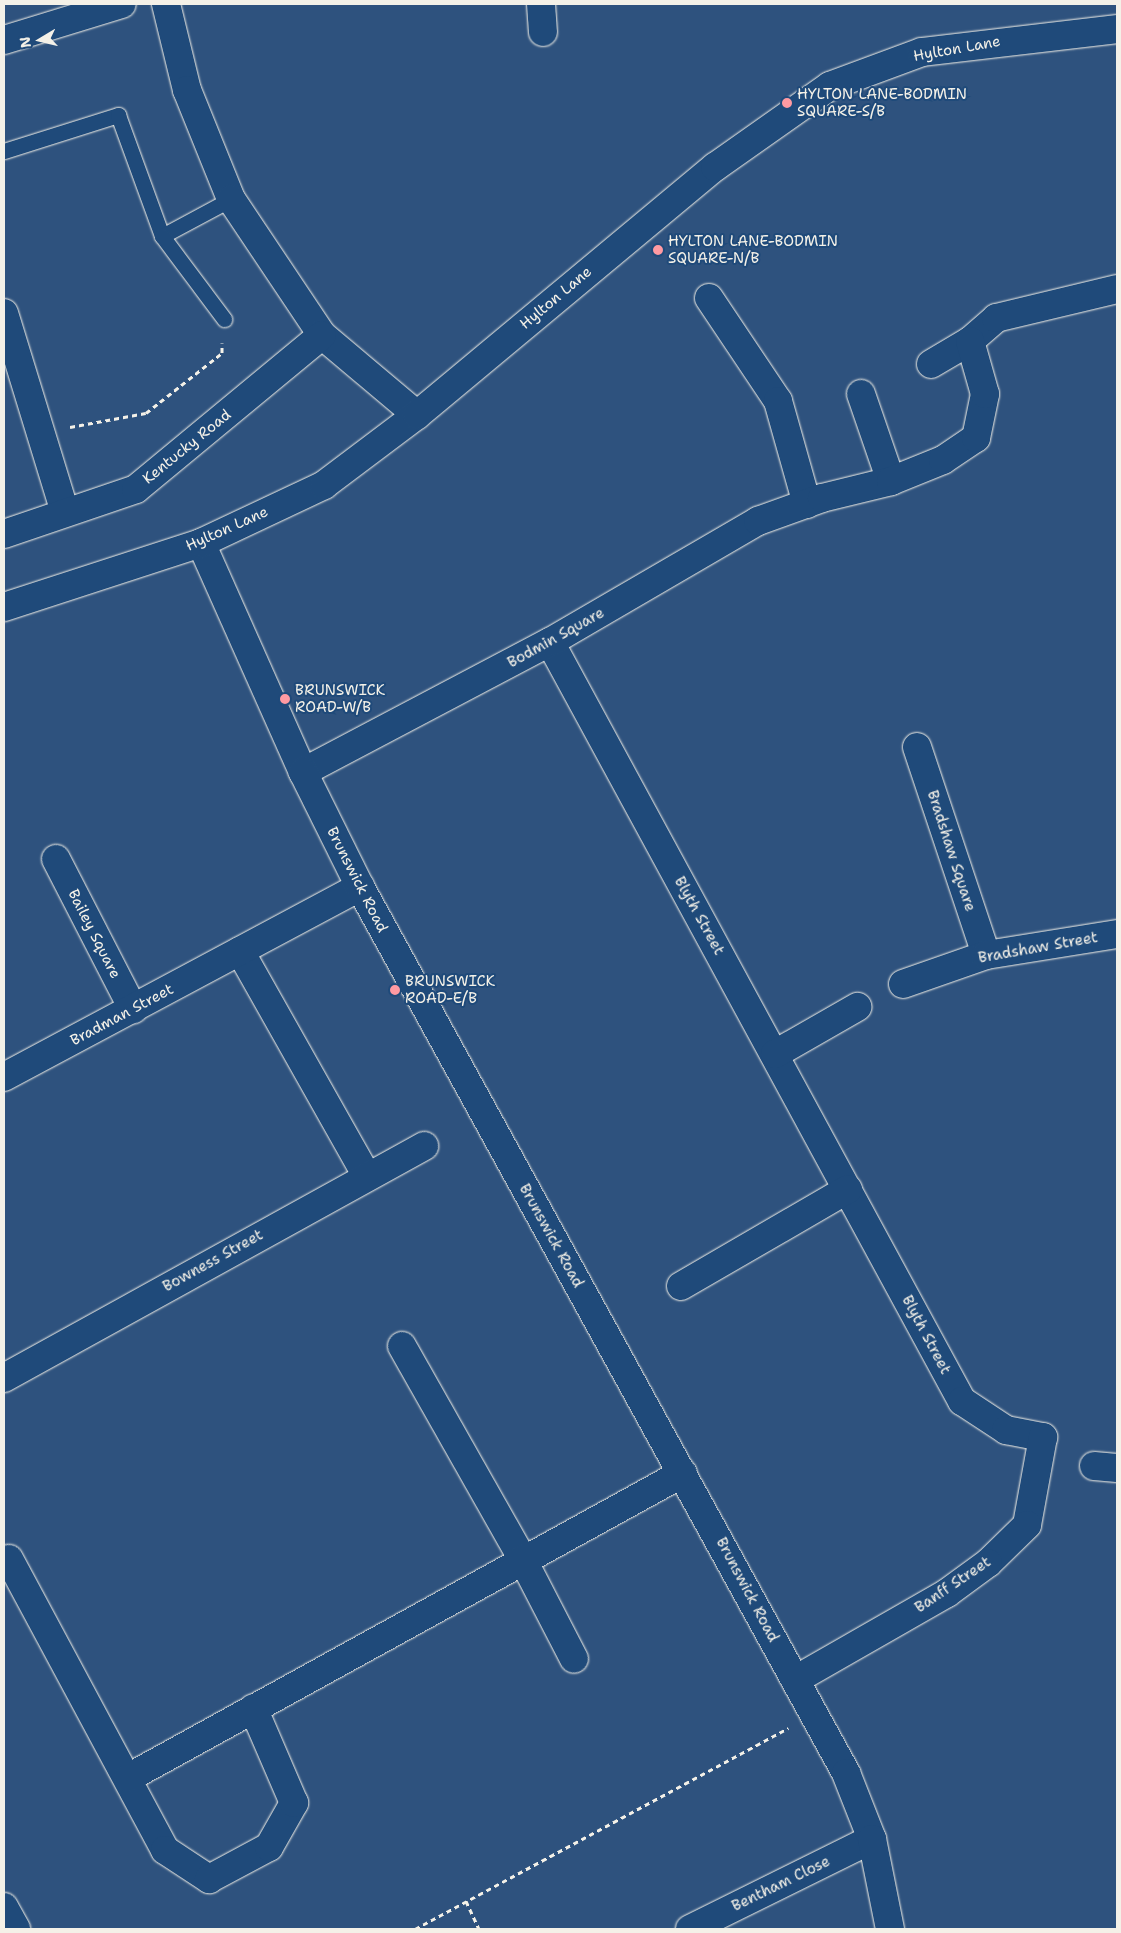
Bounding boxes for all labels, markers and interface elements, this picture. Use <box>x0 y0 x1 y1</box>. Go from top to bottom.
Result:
north arrow <box>15 15 65 65</box>
street label: Hylton Lane <box>912 32 1002 66</box>
text: N <box>15 35 35 49</box>
place label: HYLTON LANE-BODMIN SQUARE-S/B <box>797 85 967 120</box>
marker: HYLTON LANE-BODMIN SQUARE-S/B <box>781 97 793 109</box>
place label: HYLTON LANE-BODMIN SQUARE-N/B <box>668 232 838 267</box>
marker: HYLTON LANE-BODMIN SQUARE-N/B <box>652 244 664 256</box>
street label: Hylton Lane <box>516 263 596 333</box>
street label: Kentucky Road <box>139 406 235 488</box>
street label: Hylton Lane <box>183 503 271 555</box>
street label: Bodmin Square <box>505 604 607 672</box>
place label: BRUNSWICK ROAD-W/B <box>295 681 385 716</box>
marker: BRUNSWICK ROAD-W/B <box>279 693 291 705</box>
street label: Bradshaw Square <box>923 788 979 914</box>
street label: Brunswick Road <box>323 824 391 936</box>
street label: Blyth Street <box>670 874 728 958</box>
street label: Bailey Square <box>64 886 124 982</box>
street label: Bradshaw Street <box>977 929 1099 967</box>
place label: BRUNSWICK ROAD-E/B <box>405 972 495 1007</box>
street label: Bradman Street <box>67 980 177 1050</box>
marker: BRUNSWICK ROAD-E/B <box>389 984 401 996</box>
street label: Brunswick Road <box>515 1181 587 1291</box>
street label: Bowness Street <box>160 1226 266 1296</box>
street label: Blyth Street <box>898 1292 954 1378</box>
street label: Brunswick Road <box>712 1535 782 1645</box>
street label: Banff Street <box>912 1553 994 1617</box>
street label: Bentham Close <box>729 1852 833 1916</box>

